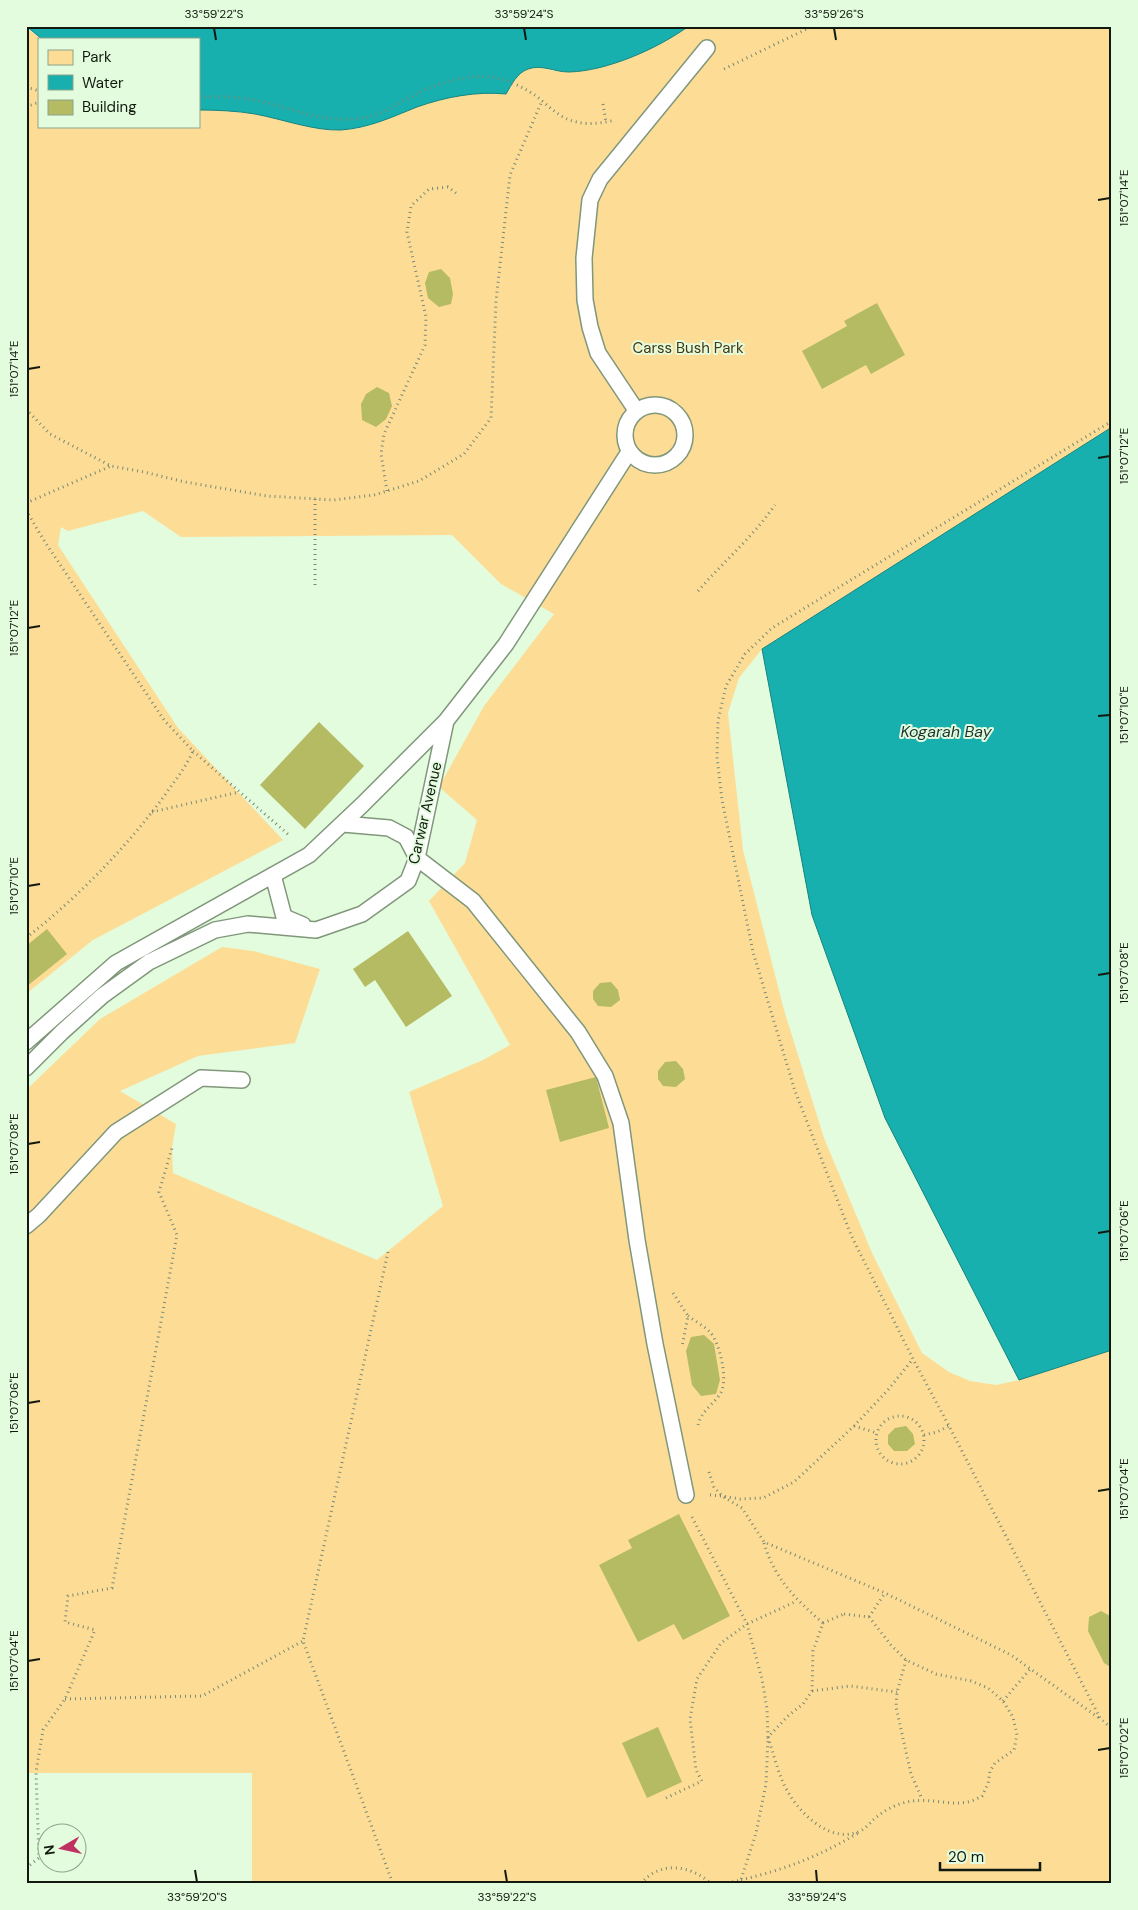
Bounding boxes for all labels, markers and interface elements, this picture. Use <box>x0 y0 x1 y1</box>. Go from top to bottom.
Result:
text: 33°59'22"S <box>185 6 244 22</box>
text: 33°59'24"S <box>494 6 554 22</box>
text: 33°59'26"S <box>804 6 864 22</box>
legend <box>38 38 200 128</box>
text: Park <box>82 47 112 67</box>
text: Water <box>82 73 124 93</box>
text: Building <box>82 97 137 117</box>
text: 151°07'14"E <box>1116 169 1132 226</box>
park label: Carss Bush Park <box>633 338 744 358</box>
text: 151°07'14"E <box>6 340 22 397</box>
text: 151°07'12"E <box>1116 428 1132 484</box>
text: 151°07'12"E <box>6 600 22 656</box>
text: 151°07'10"E <box>1116 686 1132 744</box>
water label: Kogarah Bay <box>900 721 993 742</box>
street label: Carwar Avenue <box>404 760 446 866</box>
text: 151°07'10"E <box>6 857 22 915</box>
text: 151°07'08"E <box>1116 942 1132 1004</box>
text: 151°07'08"E <box>6 1113 22 1175</box>
text: 151°07'06"E <box>1116 1200 1132 1262</box>
text: 151°07'06"E <box>6 1372 22 1434</box>
text: 151°07'04"E <box>1116 1458 1132 1520</box>
text: 151°07'04"E <box>6 1630 22 1692</box>
text: 151°07'02"E <box>1116 1717 1132 1778</box>
north arrow <box>38 1822 88 1872</box>
scale bar <box>940 1840 1040 1872</box>
text: N <box>39 1844 59 1856</box>
text: 20 m <box>948 1847 984 1867</box>
text: 33°59'20"S <box>167 1889 227 1905</box>
text: 33°59'22"S <box>478 1889 537 1905</box>
text: 33°59'24"S <box>787 1889 847 1905</box>

